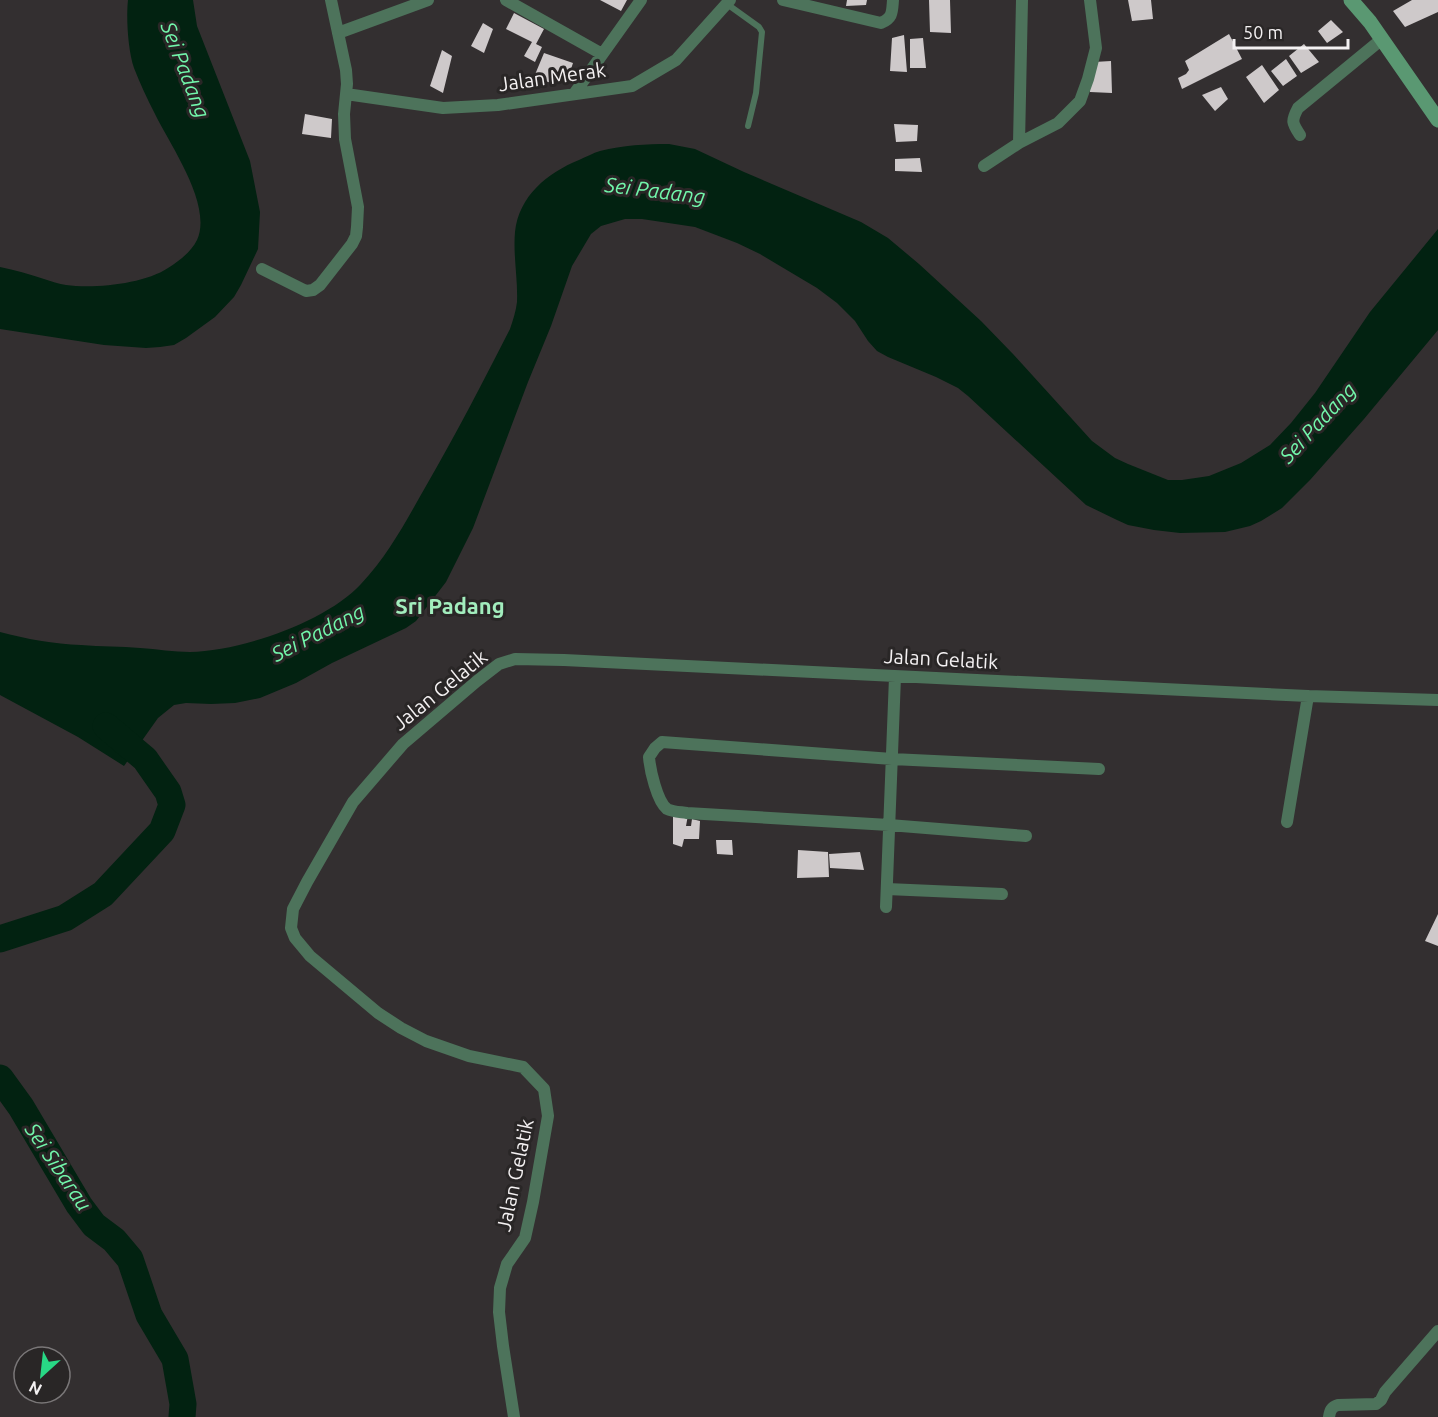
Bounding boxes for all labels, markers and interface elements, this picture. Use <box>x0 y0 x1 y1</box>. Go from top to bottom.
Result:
scale bar <box>1234 12 1348 50</box>
water label: Sei Padang <box>156 17 215 121</box>
text: 50 m <box>1243 22 1283 42</box>
street label: Jalan Merak <box>497 58 607 95</box>
water label: Sei Padang <box>603 172 707 208</box>
water label: Sei Padang <box>1273 377 1360 468</box>
district label: Sri Padang <box>395 593 505 618</box>
water label: Sei Padang <box>266 598 368 666</box>
street label: Jalan Gelatik <box>883 644 999 673</box>
street label: Jalan Gelatik <box>388 645 491 735</box>
water label: Sei Sibarau <box>20 1117 97 1215</box>
street label: Jalan Gelatik <box>491 1117 538 1233</box>
north arrow <box>12 1345 72 1405</box>
text: N <box>26 1378 45 1399</box>

